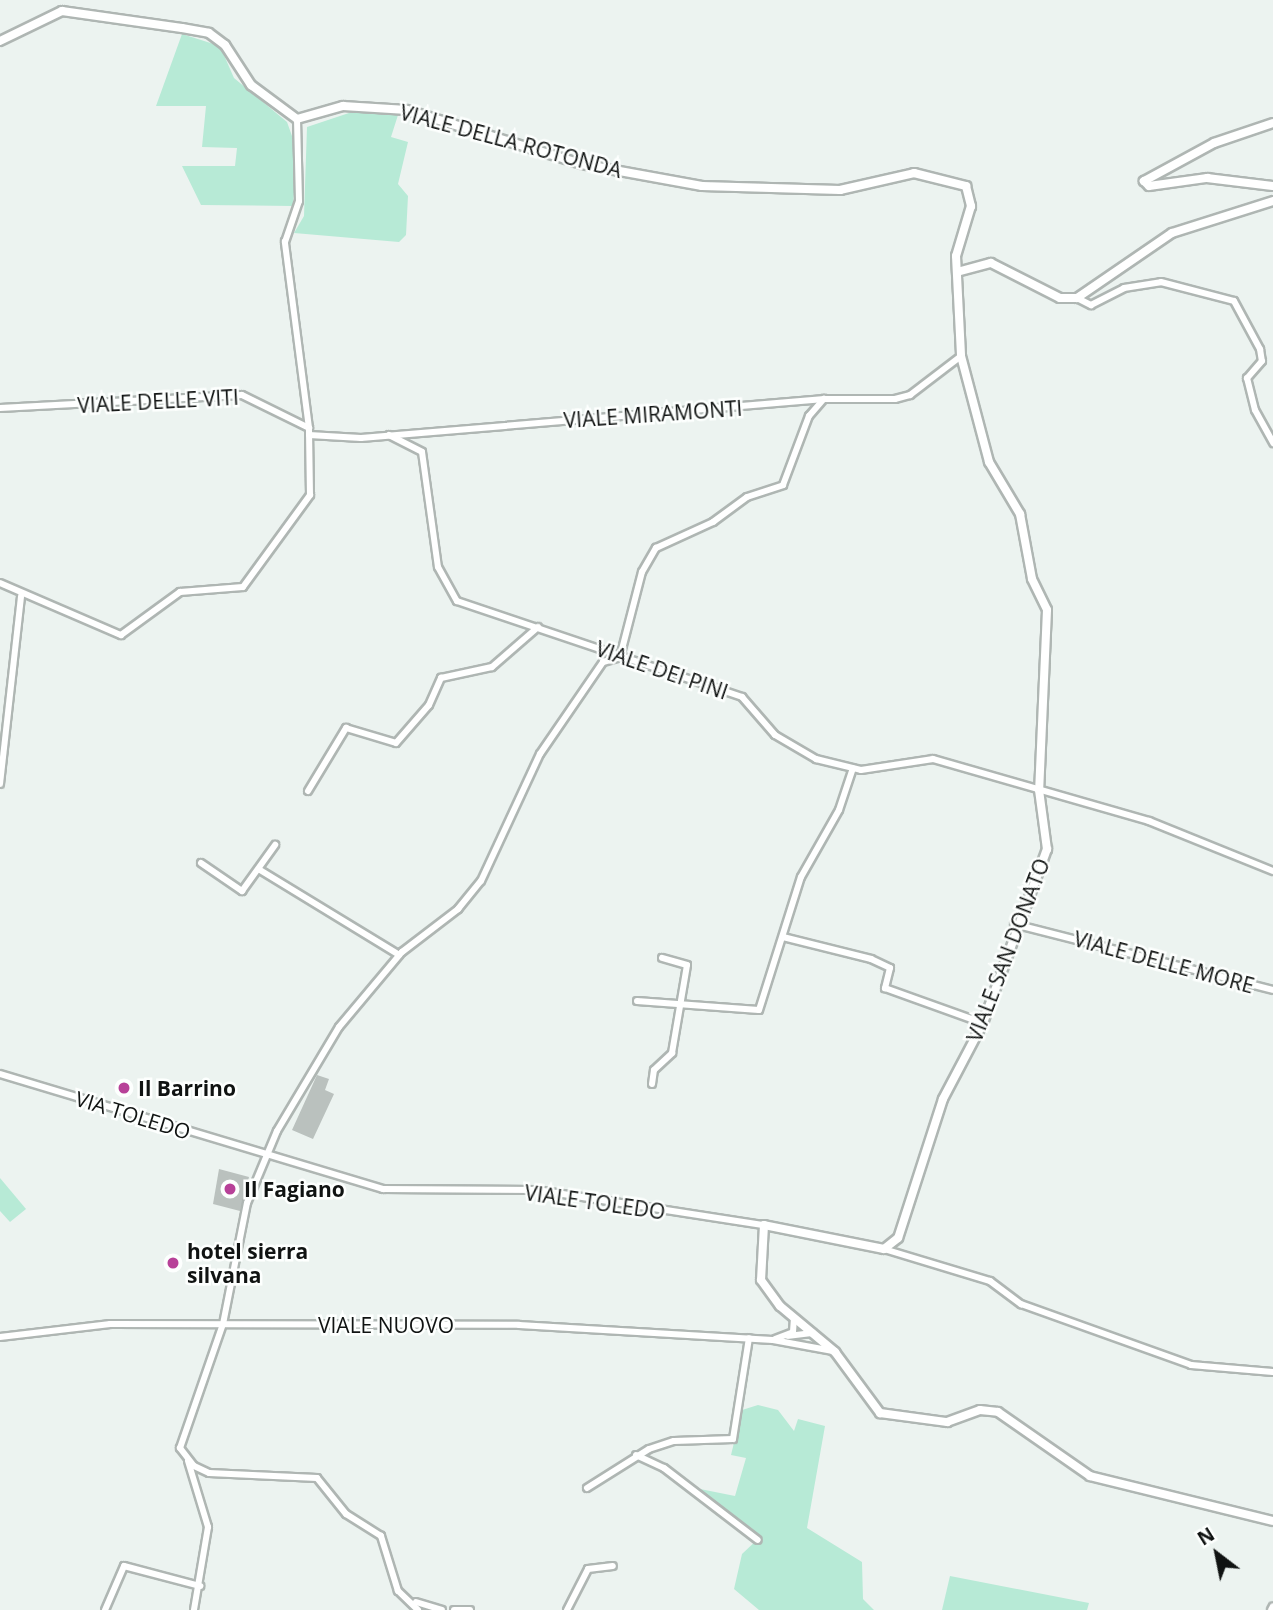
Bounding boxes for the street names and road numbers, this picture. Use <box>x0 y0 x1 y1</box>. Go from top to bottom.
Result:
street label: VIALE DELLA ROTONDA <box>397 99 625 183</box>
street label: VIALE DELLE VITI <box>77 384 239 418</box>
street label: VIALE MIRAMONTI <box>563 395 743 433</box>
street label: VIALE DEI PINI <box>593 636 731 704</box>
street label: VIALE SAN DONATO <box>961 855 1055 1045</box>
street label: VIALE DELLE MORE <box>1071 926 1257 998</box>
street label: VIA TOLEDO <box>72 1086 194 1144</box>
street label: VIALE TOLEDO <box>523 1180 667 1224</box>
street label: VIALE NUOVO <box>318 1312 454 1338</box>

